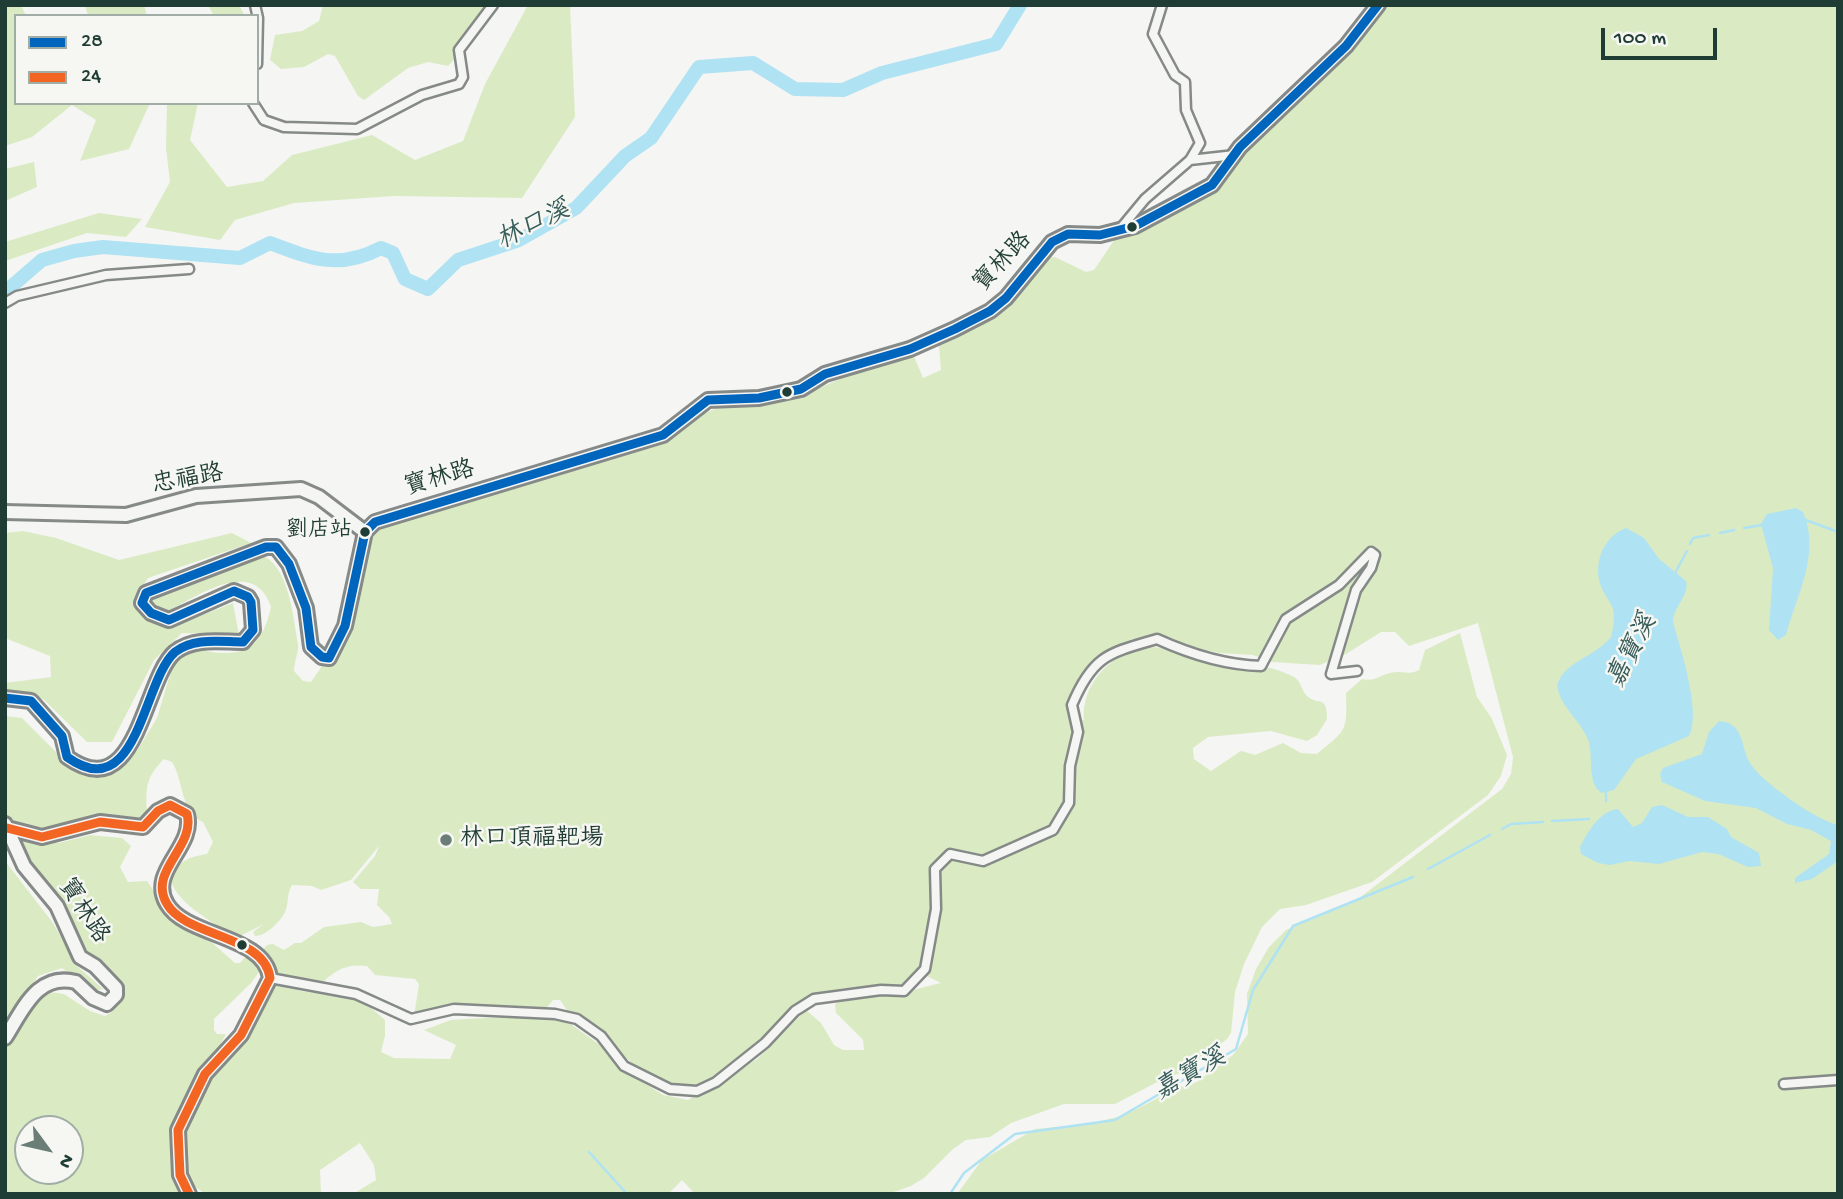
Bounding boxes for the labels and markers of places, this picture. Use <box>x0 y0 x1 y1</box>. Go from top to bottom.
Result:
unlabelled marker <box>1125 220 1139 234</box>
unlabelled marker <box>780 385 794 399</box>
place label: 劉店站 <box>286 519 352 545</box>
marker: 劉店站 <box>358 525 372 539</box>
place label: 林口頂福靶場 <box>460 826 604 854</box>
marker: 林口頂福靶場 <box>438 832 454 848</box>
unlabelled marker <box>235 938 249 952</box>

